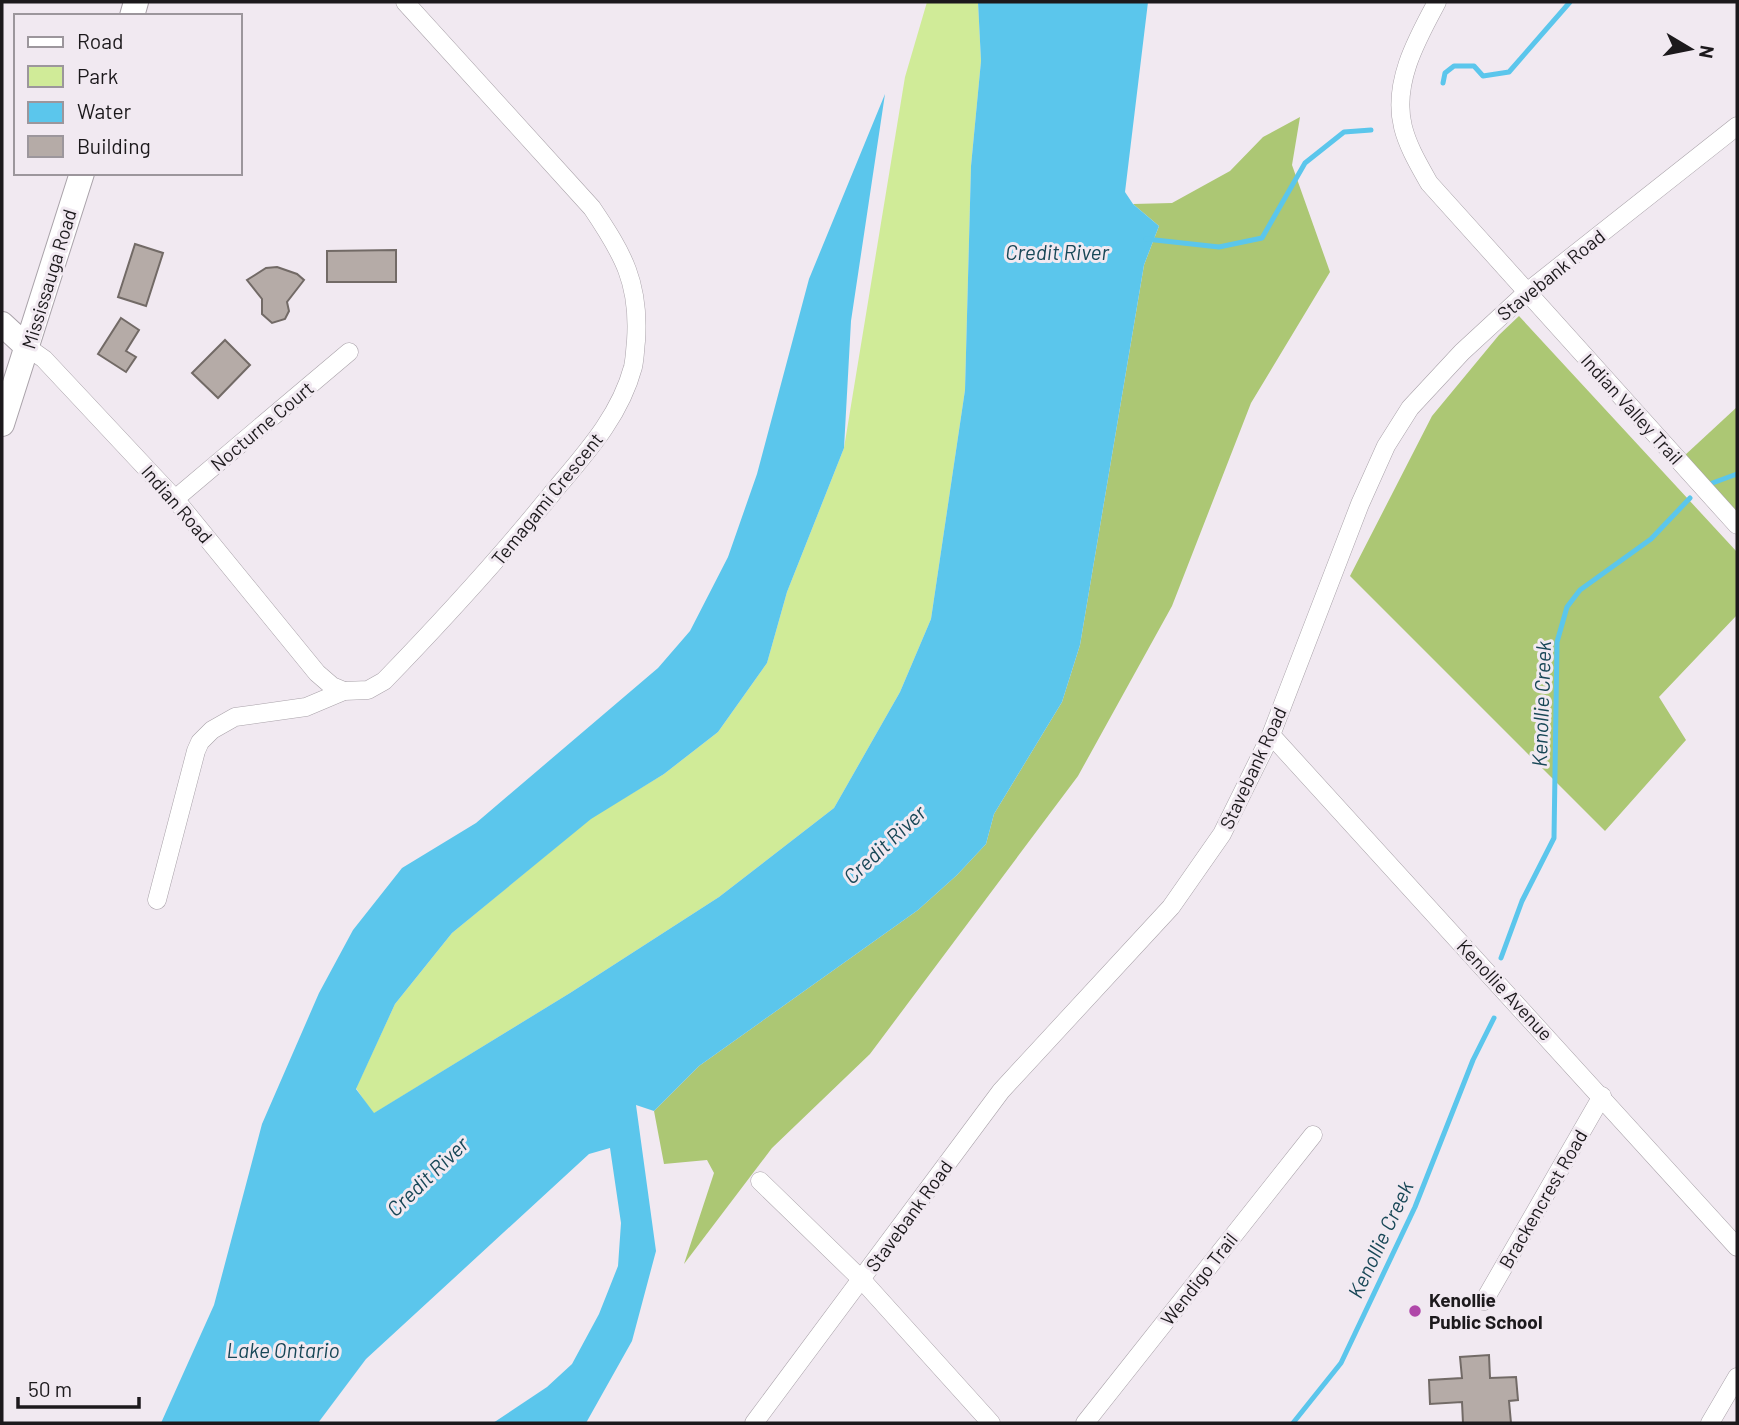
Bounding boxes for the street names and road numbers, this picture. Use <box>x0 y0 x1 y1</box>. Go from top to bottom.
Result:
street label: Mississauga Road <box>16 206 81 351</box>
street label: Stavebank Road <box>1492 224 1609 325</box>
street label: Indian Valley Trail <box>1577 349 1688 469</box>
street label: Nocturne Court <box>206 376 318 475</box>
street label: Temagami Crescent <box>486 428 607 570</box>
street label: Indian Road <box>137 460 218 547</box>
street label: Stavebank Road <box>1214 703 1291 833</box>
street label: Kenollie Avenue <box>1453 934 1558 1045</box>
street label: Brackencrest Road <box>1494 1125 1592 1272</box>
street label: Stavebank Road <box>860 1156 957 1276</box>
street label: Wendigo Trail <box>1155 1228 1242 1330</box>

